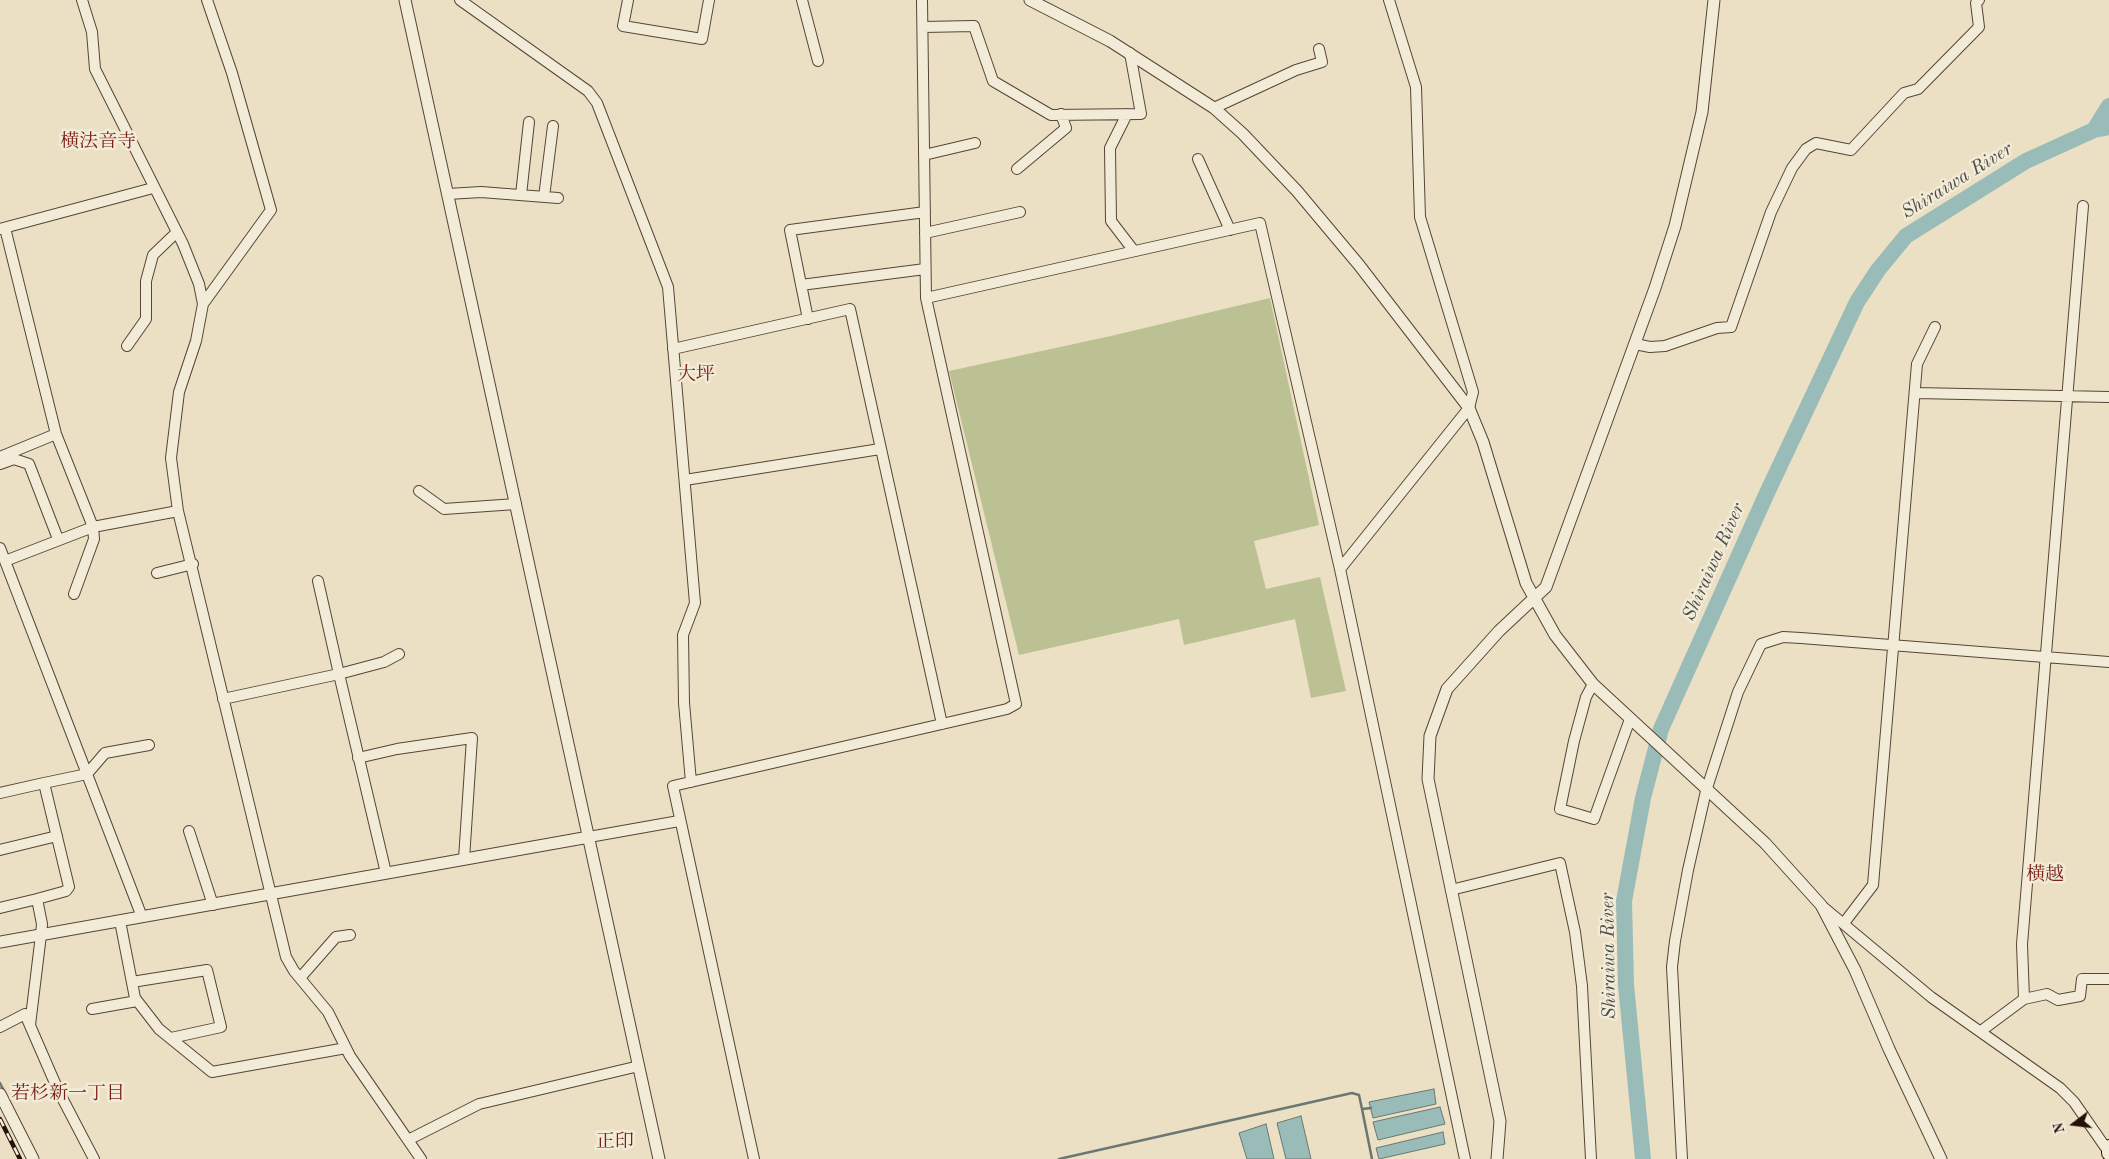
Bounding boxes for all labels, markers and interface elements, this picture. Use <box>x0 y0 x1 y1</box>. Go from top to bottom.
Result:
district label: 横法音寺 <box>60 131 136 153</box>
water label: Shiraiwa River <box>1897 138 2017 224</box>
district label: 大坪 <box>677 364 715 386</box>
water label: Shiraiwa River <box>1678 500 1750 624</box>
district label: 横越 <box>2026 864 2064 886</box>
water label: Shiraiwa River <box>1596 893 1622 1019</box>
district label: 若杉新一丁目 <box>11 1083 125 1105</box>
north arrow <box>2049 1099 2099 1149</box>
text: N <box>2051 1121 2068 1135</box>
district label: 正印 <box>596 1131 634 1153</box>

